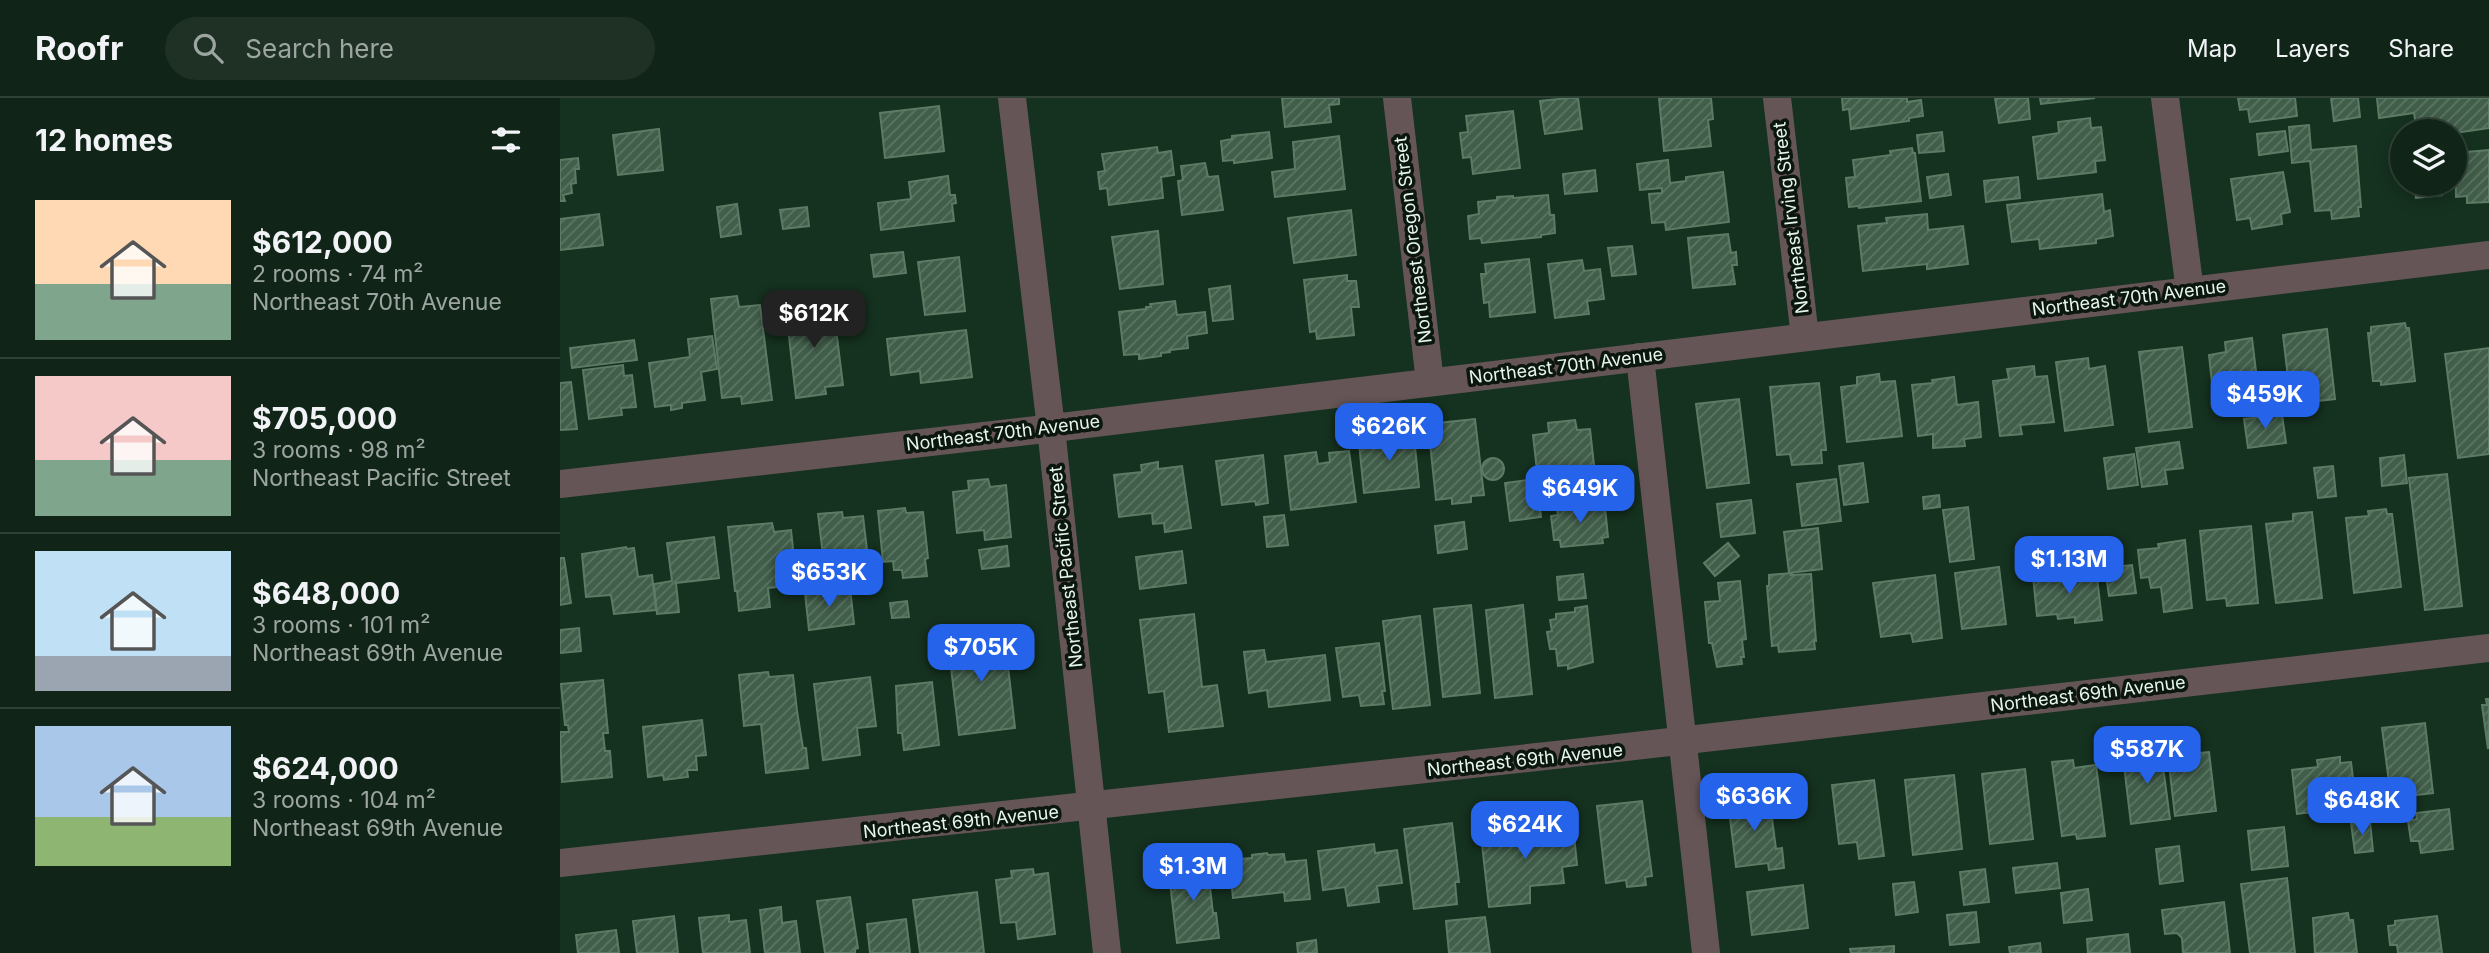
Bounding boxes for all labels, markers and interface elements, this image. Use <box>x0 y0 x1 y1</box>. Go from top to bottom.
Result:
search box <box>165 17 655 80</box>
text: Roofr <box>35 28 123 68</box>
icon: search <box>189 29 227 67</box>
text: Search here <box>245 33 394 64</box>
text: Map <box>2187 34 2237 63</box>
text: Layers <box>2275 34 2350 63</box>
text: Share <box>2388 34 2454 63</box>
map controls <box>2390 119 2467 196</box>
button: layers <box>2390 119 2467 196</box>
icon: filters <box>487 121 525 159</box>
street label: Northeast Irving Street <box>1768 121 1813 315</box>
text: 12 homes <box>35 122 173 158</box>
street label: Northeast Oregon Street <box>1389 135 1436 345</box>
text: $612,000 <box>252 224 393 260</box>
icon: home <box>91 228 175 312</box>
text: 2 rooms · 74 m² <box>252 260 424 288</box>
street label: Northeast 70th Avenue <box>2031 275 2227 320</box>
text: Northeast 70th Avenue <box>252 288 502 316</box>
pin: $612K <box>765 290 863 350</box>
text: $612K <box>779 299 849 327</box>
street label: Northeast 70th Avenue <box>1468 343 1664 388</box>
pin: $459K <box>2216 372 2314 431</box>
text: $459K <box>2227 380 2303 408</box>
text: $705,000 <box>252 400 397 436</box>
icon: home <box>91 404 175 488</box>
pin: $626K <box>1340 404 1438 463</box>
street label: Northeast 70th Avenue <box>905 410 1101 455</box>
text: $626K <box>1351 412 1427 440</box>
text: 3 rooms · 98 m² <box>252 436 426 464</box>
text: Northeast Pacific Street <box>252 464 511 492</box>
street label: Northeast Pacific Street <box>1044 465 1087 669</box>
pin: $649K <box>1531 466 1629 525</box>
text: $649K <box>1541 474 1619 502</box>
pin: $1.13M <box>2012 536 2126 596</box>
text: $1.13M <box>2031 545 2107 573</box>
pin: $653K <box>780 550 878 609</box>
text: $653K <box>791 558 867 586</box>
text: $648,000 <box>252 575 400 611</box>
icon: home <box>91 579 175 663</box>
text: 3 rooms · 101 m² <box>252 611 430 639</box>
pin: $705K <box>932 624 1030 684</box>
text: $705K <box>944 633 1018 661</box>
text: Northeast 69th Avenue <box>252 639 503 667</box>
street label: Northeast 69th Avenue <box>1989 671 2187 716</box>
pin: $587K <box>2098 726 2196 786</box>
text: $587K <box>2110 735 2184 763</box>
street label: Northeast 69th Avenue <box>1426 739 1624 780</box>
text: $624,000 <box>252 750 399 786</box>
icon: home <box>91 754 175 838</box>
pin: $636K <box>1705 774 1803 833</box>
pin: $648K <box>2313 778 2411 837</box>
text: $636K <box>1716 782 1792 810</box>
text: 3 rooms · 104 m² <box>252 786 436 814</box>
text: $648K <box>2323 786 2401 814</box>
street label: Northeast 69th Avenue <box>862 801 1060 842</box>
pin: $624K <box>1476 802 1574 861</box>
text: $624K <box>1487 810 1563 838</box>
text: Northeast 69th Avenue <box>252 814 503 842</box>
pin: $1.3M <box>1144 844 1242 903</box>
text: $1.3M <box>1159 852 1227 880</box>

